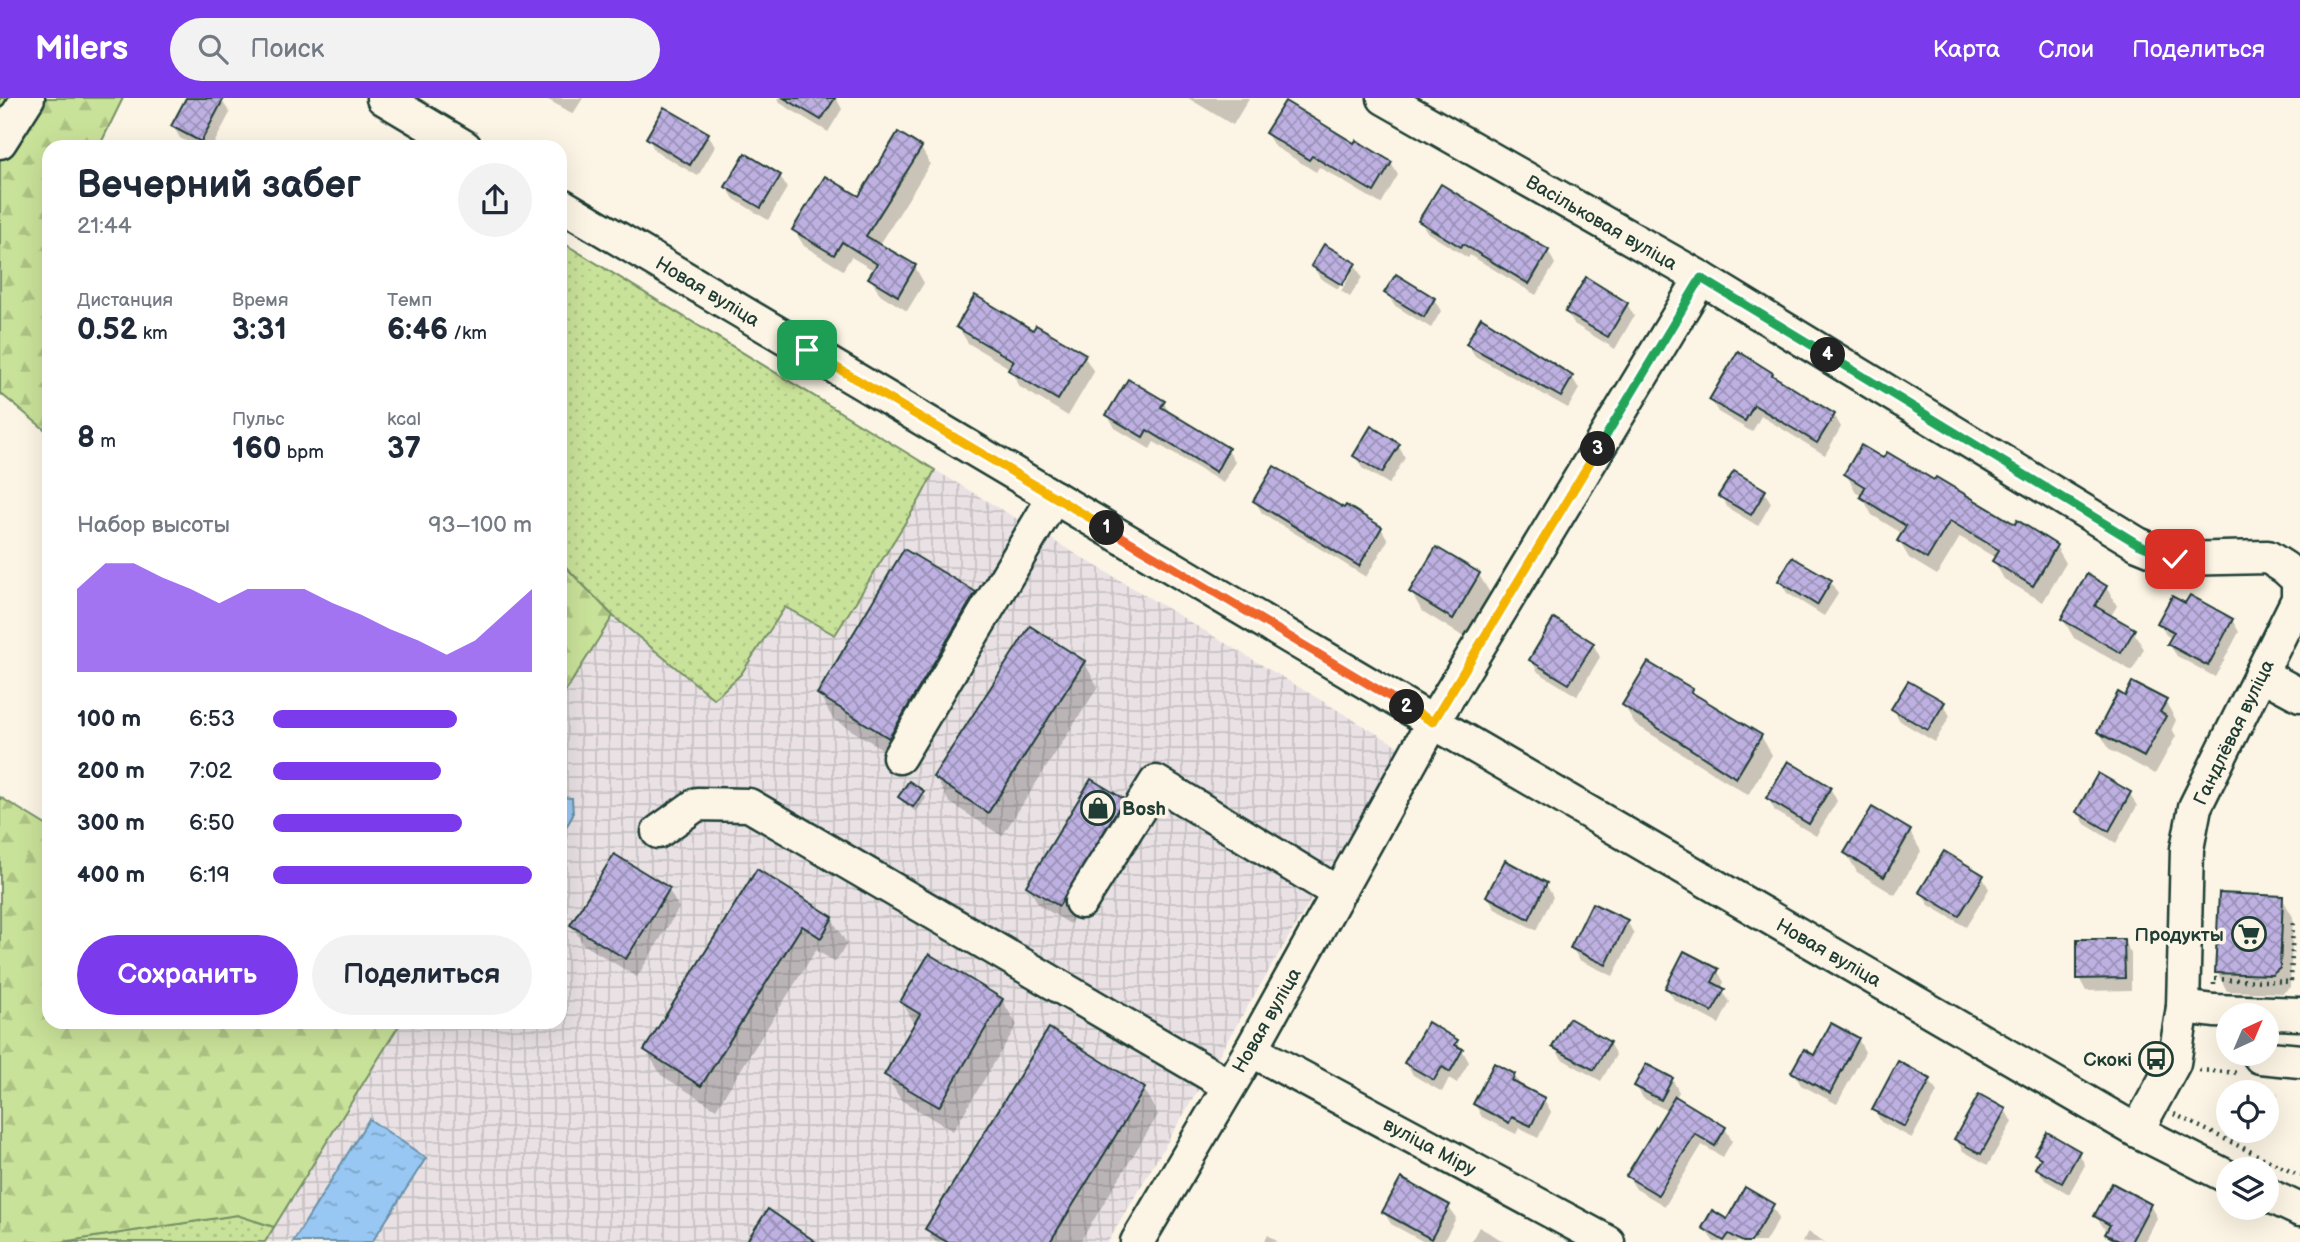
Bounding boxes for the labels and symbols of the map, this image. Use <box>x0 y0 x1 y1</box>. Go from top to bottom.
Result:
street label: Васільковая вуліца <box>1522 171 1681 276</box>
street label: Новая вуліца <box>651 252 763 332</box>
pin <box>777 320 837 380</box>
pin: 4 <box>1811 338 1846 372</box>
pin: 3 <box>1580 432 1616 466</box>
pin: 1 <box>1090 510 1124 546</box>
pin <box>2145 529 2205 589</box>
street label: Гандлёвая вуліца <box>2189 656 2279 809</box>
pin: 2 <box>1390 690 1424 724</box>
shop icon: Bosh <box>1079 789 1117 827</box>
place label: Bosh <box>1122 798 1166 821</box>
street label: Новая вуліца <box>1772 914 1885 993</box>
supermarket icon: Продукты <box>2230 915 2268 953</box>
place label: Продукты <box>2135 924 2224 947</box>
street label: Новая вуліца <box>1228 964 1307 1077</box>
north arrow <box>2216 1003 2278 1066</box>
bus stop icon: Скокі <box>2137 1040 2175 1078</box>
place label: Скокі <box>2083 1049 2132 1072</box>
street label: вуліца Міру <box>1379 1113 1480 1181</box>

